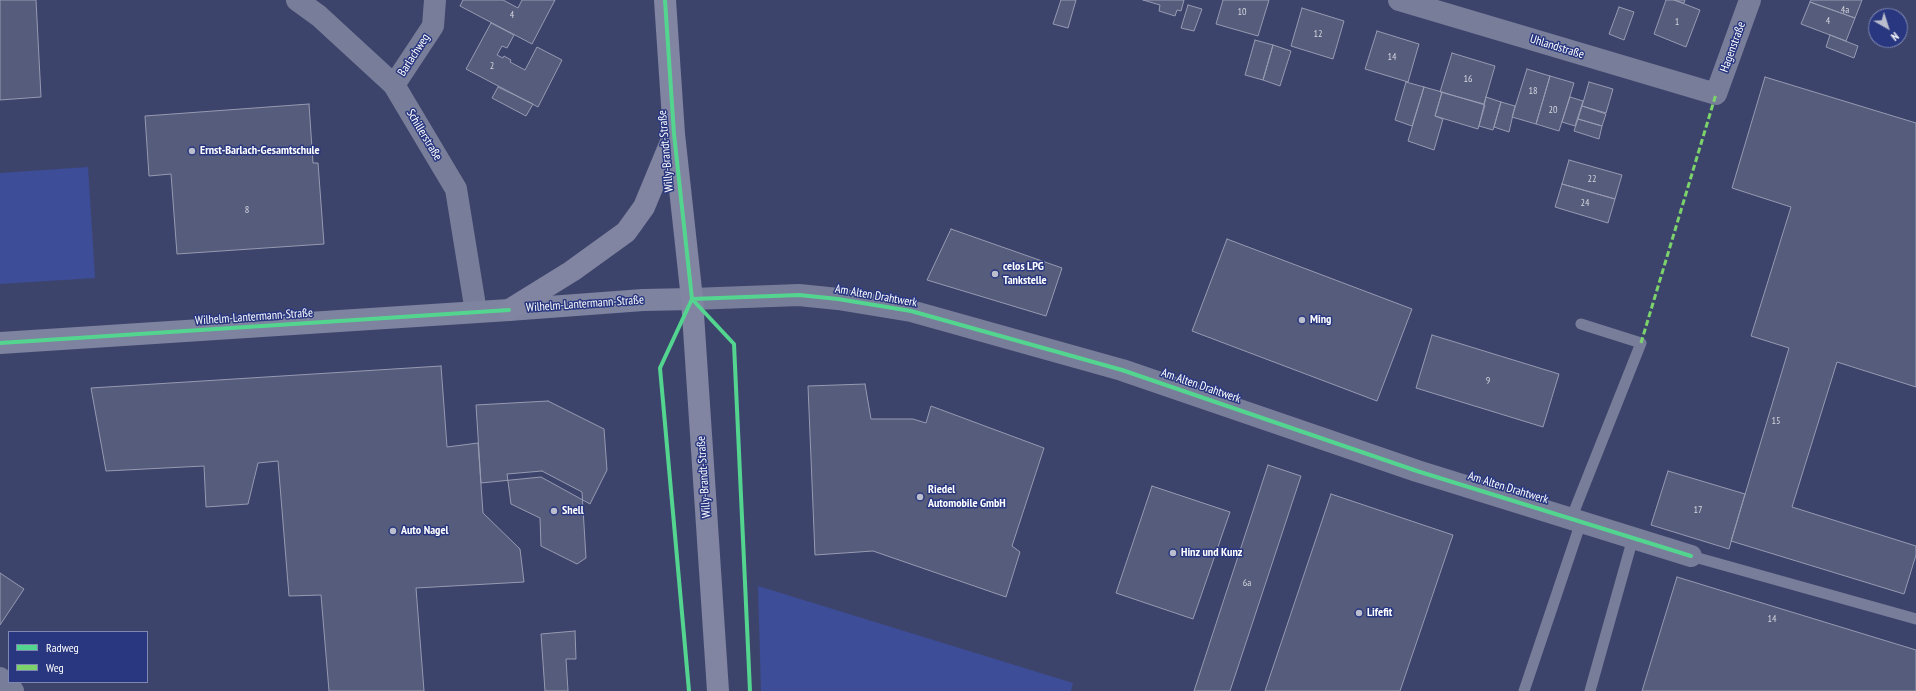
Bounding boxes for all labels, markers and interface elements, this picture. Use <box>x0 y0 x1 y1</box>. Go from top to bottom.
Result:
house number: 4a <box>1841 4 1849 16</box>
house number: 10 <box>1238 6 1246 18</box>
north arrow <box>1868 8 1908 48</box>
house number: 4 <box>510 9 514 21</box>
house number: 4 <box>1826 15 1830 27</box>
house number: 1 <box>1675 16 1679 28</box>
street label: Hagenstraße <box>1717 20 1749 74</box>
house number: 12 <box>1314 28 1322 40</box>
text: N <box>1888 29 1902 44</box>
street label: Barlachweg <box>395 31 433 79</box>
street label: Uhlandstraße <box>1528 32 1586 62</box>
house number: 14 <box>1388 51 1396 63</box>
house number: 2 <box>490 60 494 72</box>
house number: 16 <box>1464 73 1472 85</box>
house number: 18 <box>1529 85 1537 97</box>
house number: 20 <box>1549 104 1557 116</box>
street label: Schillerstraße <box>403 107 445 163</box>
street label: Willy-Brandt-Straße <box>655 109 677 193</box>
place label: Ernst-Barlach-Gesamtschule <box>200 144 320 158</box>
marker: Ernst-Barlach-Gesamtschule <box>187 146 197 156</box>
house number: 22 <box>1588 173 1596 185</box>
house number: 24 <box>1581 197 1589 209</box>
house number: 8 <box>245 204 249 216</box>
place label: celos LPG Tankstelle <box>1003 260 1047 288</box>
marker: celos LPG Tankstelle <box>990 269 1000 279</box>
street label: Am Alten Drahtwerk <box>834 282 918 310</box>
street label: Wilhelm-Lantermann-Straße <box>526 293 644 315</box>
street label: Wilhelm-Lantermann-Straße <box>195 306 313 328</box>
place label: Ming <box>1310 313 1331 327</box>
marker: Ming <box>1297 315 1307 325</box>
street label: Am Alten Drahtwerk <box>1159 366 1243 406</box>
house number: 9 <box>1486 375 1490 387</box>
house number: 15 <box>1772 415 1780 427</box>
street label: Willy-Brandt-Straße <box>694 435 714 519</box>
street label: Am Alten Drahtwerk <box>1466 469 1550 507</box>
place label: Riedel Automobile GmbH <box>928 483 1006 511</box>
marker: Riedel Automobile GmbH <box>915 492 925 502</box>
place label: Shell <box>562 504 584 518</box>
house number: 17 <box>1694 504 1702 516</box>
marker: Shell <box>549 506 559 516</box>
place label: Auto Nagel <box>401 524 448 538</box>
marker: Auto Nagel <box>388 526 398 536</box>
place label: Hinz und Kunz <box>1181 546 1242 560</box>
marker: Hinz und Kunz <box>1168 548 1178 558</box>
house number: 6a <box>1243 577 1251 589</box>
place label: Lifefit <box>1367 606 1392 620</box>
marker: Lifefit <box>1354 608 1364 618</box>
house number: 14 <box>1768 613 1776 625</box>
legend <box>8 631 148 683</box>
text: Radweg <box>46 640 79 655</box>
text: Weg <box>46 660 64 675</box>

